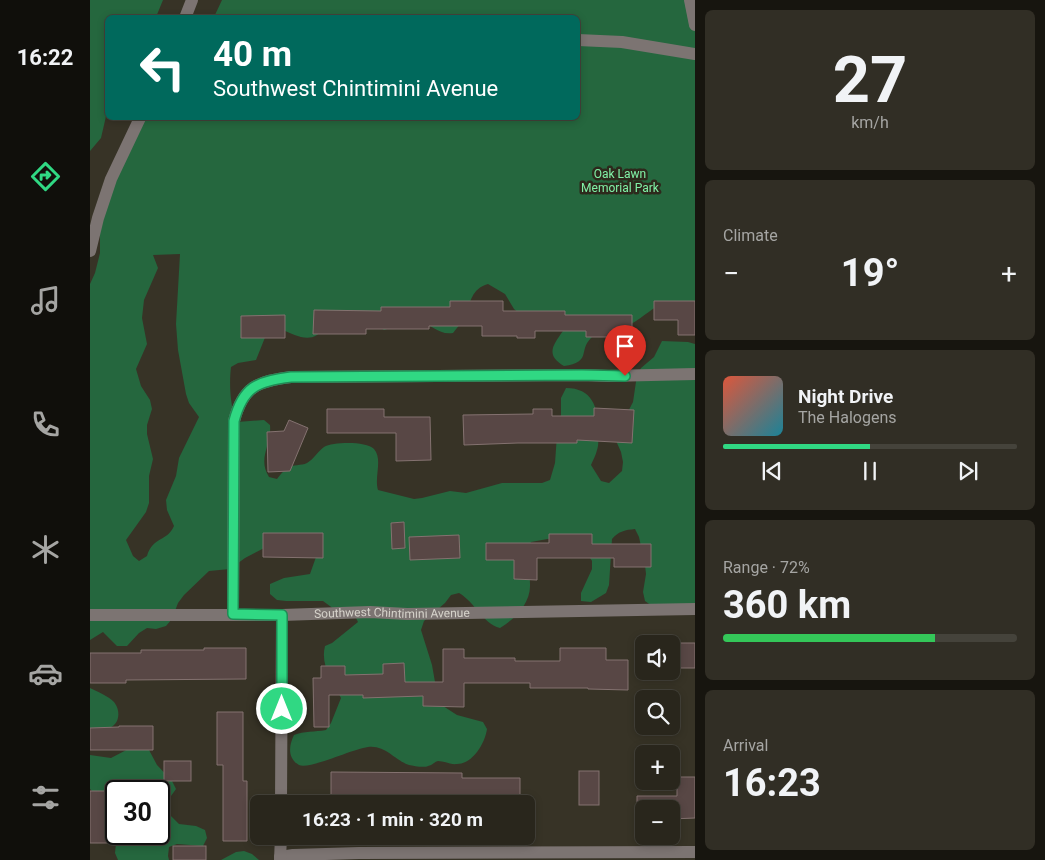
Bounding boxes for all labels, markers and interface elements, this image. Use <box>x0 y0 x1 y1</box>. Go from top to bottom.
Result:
text: 40 m <box>213 34 292 75</box>
icon: left <box>130 35 195 100</box>
text: 27 <box>833 42 907 118</box>
text: 16:22 <box>17 45 73 70</box>
text: Southwest Chintimini Avenue <box>213 76 498 101</box>
text: km/h <box>851 113 889 132</box>
icon: directions <box>28 159 63 194</box>
park label: Oak Lawn Memorial Park <box>581 167 660 195</box>
text: Climate <box>723 226 778 245</box>
text: 19° <box>841 251 899 295</box>
text: − <box>723 257 739 290</box>
text: + <box>1001 257 1017 290</box>
icon: music <box>28 283 63 318</box>
pin <box>604 325 646 376</box>
icon: arrive <box>611 332 639 360</box>
text: Night Drive <box>798 385 893 408</box>
icon: phone <box>28 407 63 442</box>
text: The Halogens <box>798 408 897 427</box>
icon: previous <box>758 457 786 485</box>
icon: pause <box>856 457 884 485</box>
icon: next <box>954 457 982 485</box>
icon: climate <box>28 532 63 567</box>
text: Range · 72% <box>723 558 810 577</box>
text: 360 km <box>723 583 851 627</box>
street label: Southwest Chintimini Avenue <box>314 605 470 621</box>
map controls <box>635 635 680 845</box>
button: sound <box>635 635 680 680</box>
icon: car <box>28 656 63 691</box>
position arrow <box>255 682 307 734</box>
button: search <box>635 690 680 735</box>
text: Arrival <box>723 736 768 755</box>
button: + <box>635 745 680 790</box>
text: 16:23 <box>723 761 821 805</box>
icon: filters <box>28 780 63 815</box>
speed limit sign: 30 <box>105 780 170 845</box>
button: − <box>635 800 680 845</box>
text: 16:23 · 1 min · 320 m <box>302 808 483 831</box>

